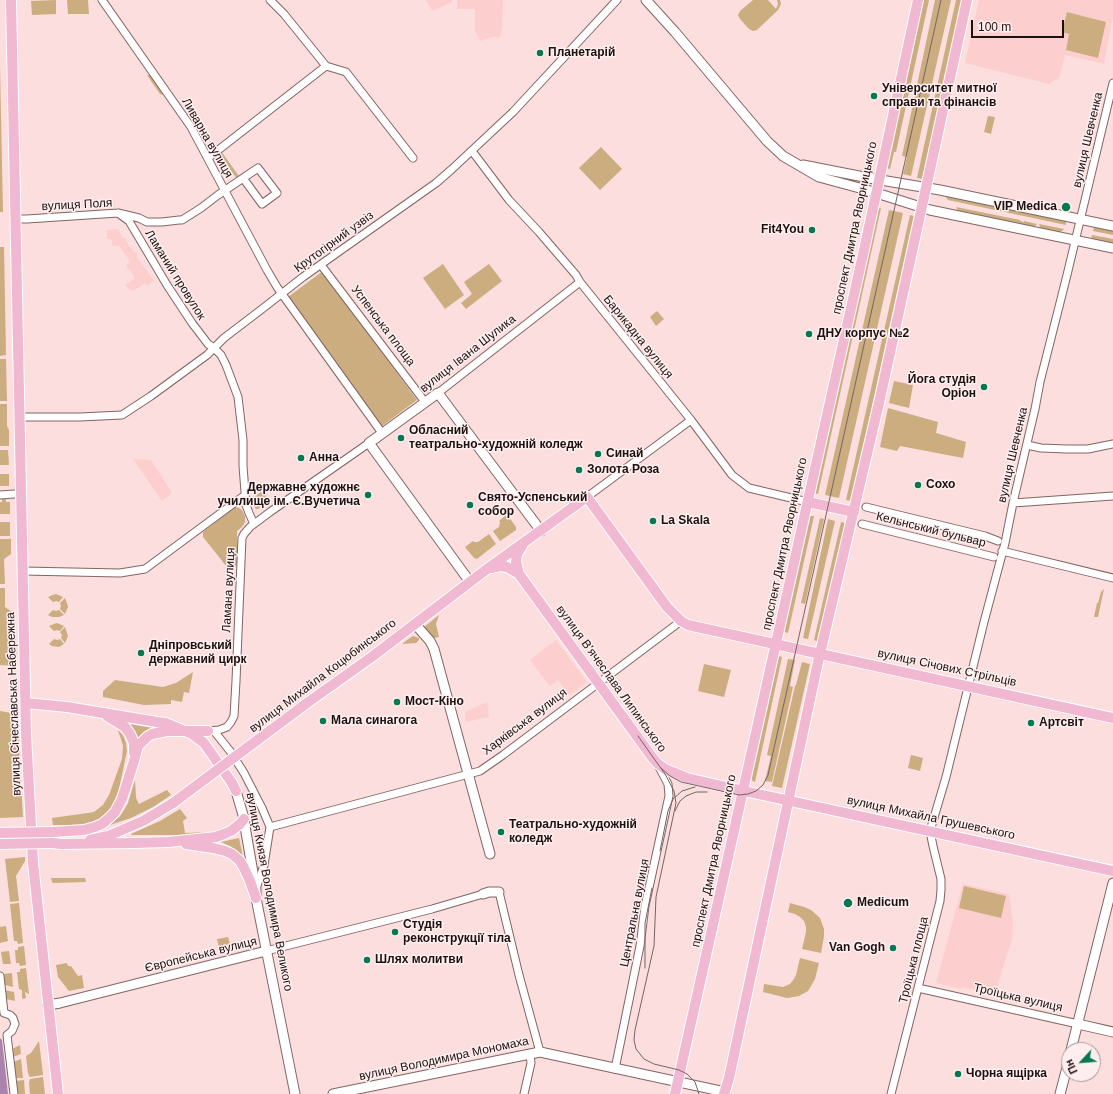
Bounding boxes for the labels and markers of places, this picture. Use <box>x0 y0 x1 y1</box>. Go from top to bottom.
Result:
place label: Планетарій <box>548 46 615 60</box>
marker: Планетарій <box>535 48 545 58</box>
place label: Університет митної справи та фінансів <box>882 82 997 110</box>
marker: Університет митної справи та фінансів <box>869 91 879 101</box>
place label: VIP Medica <box>994 200 1057 214</box>
marker: VIP Medica <box>1060 201 1072 213</box>
place label: Fit4You <box>761 223 804 237</box>
marker: Fit4You <box>807 225 817 235</box>
place label: ДНУ корпус №2 <box>817 327 909 341</box>
marker: ДНУ корпус №2 <box>804 329 814 339</box>
place label: Йога студія Оріон <box>908 373 976 401</box>
marker: Йога студія Оріон <box>979 382 989 392</box>
place label: Обласний театрально-художній коледж <box>409 424 583 452</box>
marker: Обласний театрально-художній коледж <box>396 433 406 443</box>
place label: Синай <box>606 447 643 461</box>
marker: Синай <box>593 449 603 459</box>
place label: Анна <box>309 451 339 465</box>
marker: Анна <box>296 453 306 463</box>
place label: Золота Роза <box>587 463 659 477</box>
marker: Золота Роза <box>574 465 584 475</box>
place label: Сохо <box>926 478 955 492</box>
marker: Сохо <box>913 480 923 490</box>
place label: Державне художнє училище ім. Є.Вучетича <box>217 481 360 509</box>
marker: Державне художнє училище ім. Є.Вучетича <box>363 490 373 500</box>
place label: Свято-Успенський собор <box>478 491 587 519</box>
marker: Свято-Успенський собор <box>465 500 475 510</box>
place label: La Skala <box>661 514 710 528</box>
marker: La Skala <box>648 516 658 526</box>
place label: Дніпровський державний цирк <box>149 639 247 667</box>
marker: Дніпровський державний цирк <box>136 648 146 658</box>
place label: Мост-Кіно <box>405 695 464 709</box>
marker: Мост-Кіно <box>392 697 402 707</box>
place label: Мала синагога <box>331 714 417 728</box>
marker: Мала синагога <box>318 716 328 726</box>
place label: Артсвіт <box>1039 716 1084 730</box>
marker: Артсвіт <box>1026 718 1036 728</box>
place label: Театрально-художній коледж <box>509 818 637 846</box>
marker: Театрально-художній коледж <box>496 827 506 837</box>
place label: Medicum <box>857 896 909 910</box>
marker: Medicum <box>842 897 854 909</box>
place label: Студія реконструкції тіла <box>403 918 511 946</box>
marker: Студія реконструкції тіла <box>390 927 400 937</box>
place label: Van Gogh <box>829 941 885 955</box>
marker: Van Gogh <box>888 943 898 953</box>
place label: Шлях молитви <box>375 953 463 967</box>
marker: Шлях молитви <box>362 955 372 965</box>
place label: Чорна ящірка <box>966 1067 1047 1081</box>
marker: Чорна ящірка <box>953 1069 963 1079</box>

